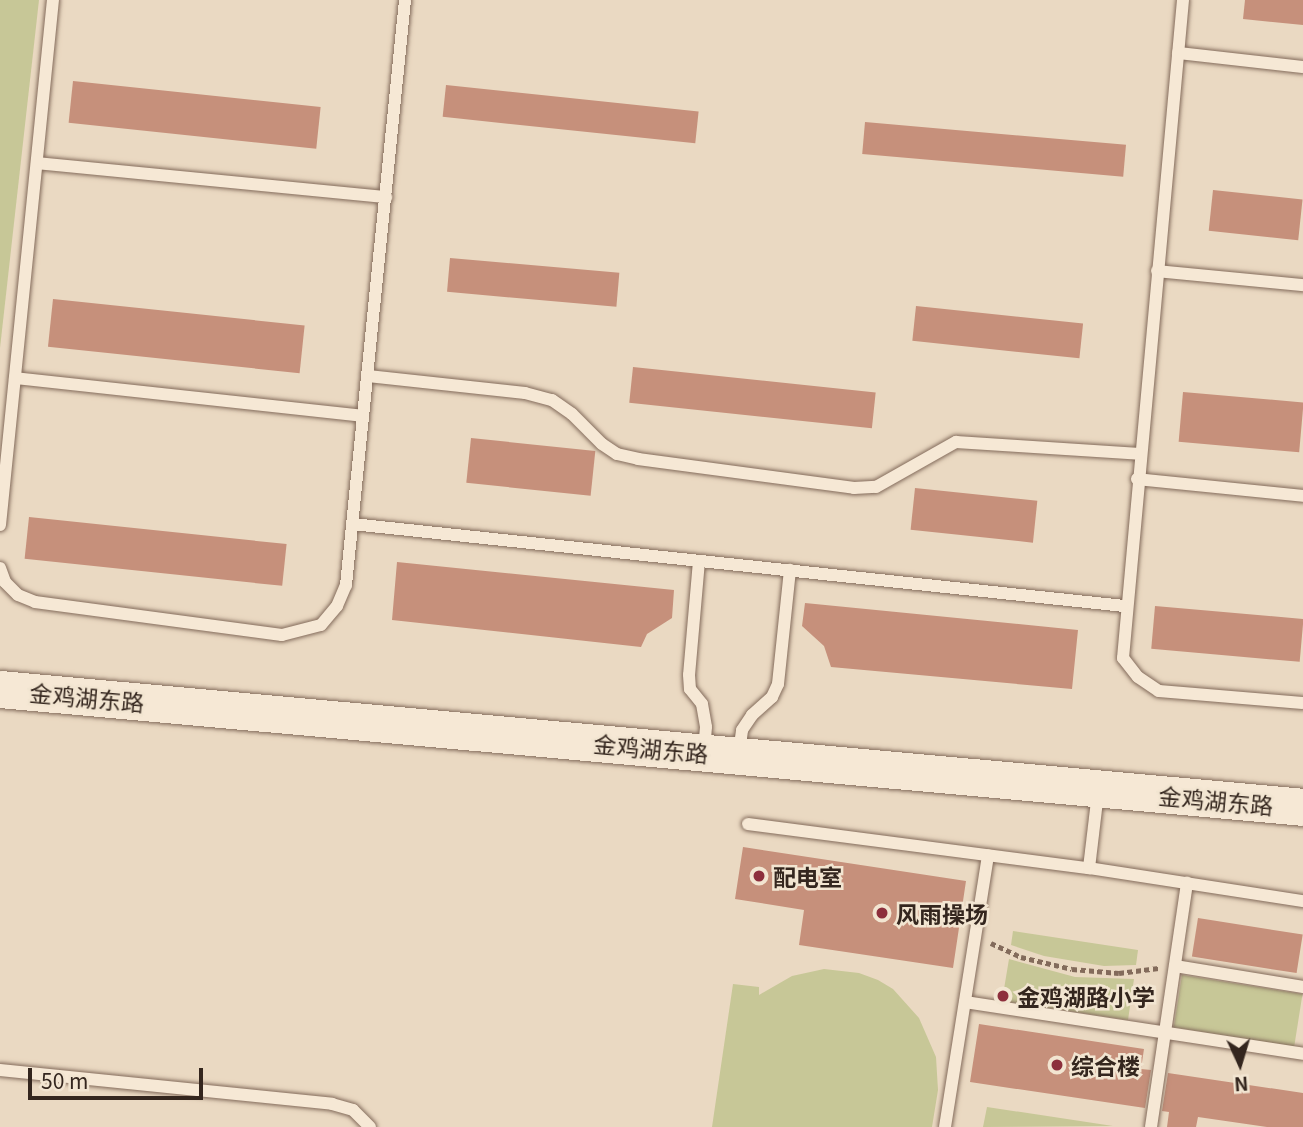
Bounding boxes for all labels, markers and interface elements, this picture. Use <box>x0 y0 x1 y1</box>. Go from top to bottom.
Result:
street label: 金鸡湖东路 <box>29 678 145 716</box>
street label: 金鸡湖东路 <box>593 729 709 767</box>
street label: 金鸡湖东路 <box>1158 781 1274 819</box>
place label: 配电室 <box>773 862 842 890</box>
marker: 配电室 <box>751 868 767 884</box>
place label: 风雨操场 <box>896 899 988 927</box>
marker: 风雨操场 <box>874 905 890 921</box>
place label: 金鸡湖路小学 <box>1017 982 1155 1010</box>
marker: 金鸡湖路小学 <box>995 988 1011 1004</box>
north arrow <box>1205 1029 1275 1099</box>
place label: 综合楼 <box>1071 1051 1140 1079</box>
scale bar <box>32 1054 206 1098</box>
marker: 综合楼 <box>1049 1057 1065 1073</box>
text: 50 m <box>41 1065 88 1095</box>
text: N <box>1233 1071 1250 1099</box>

